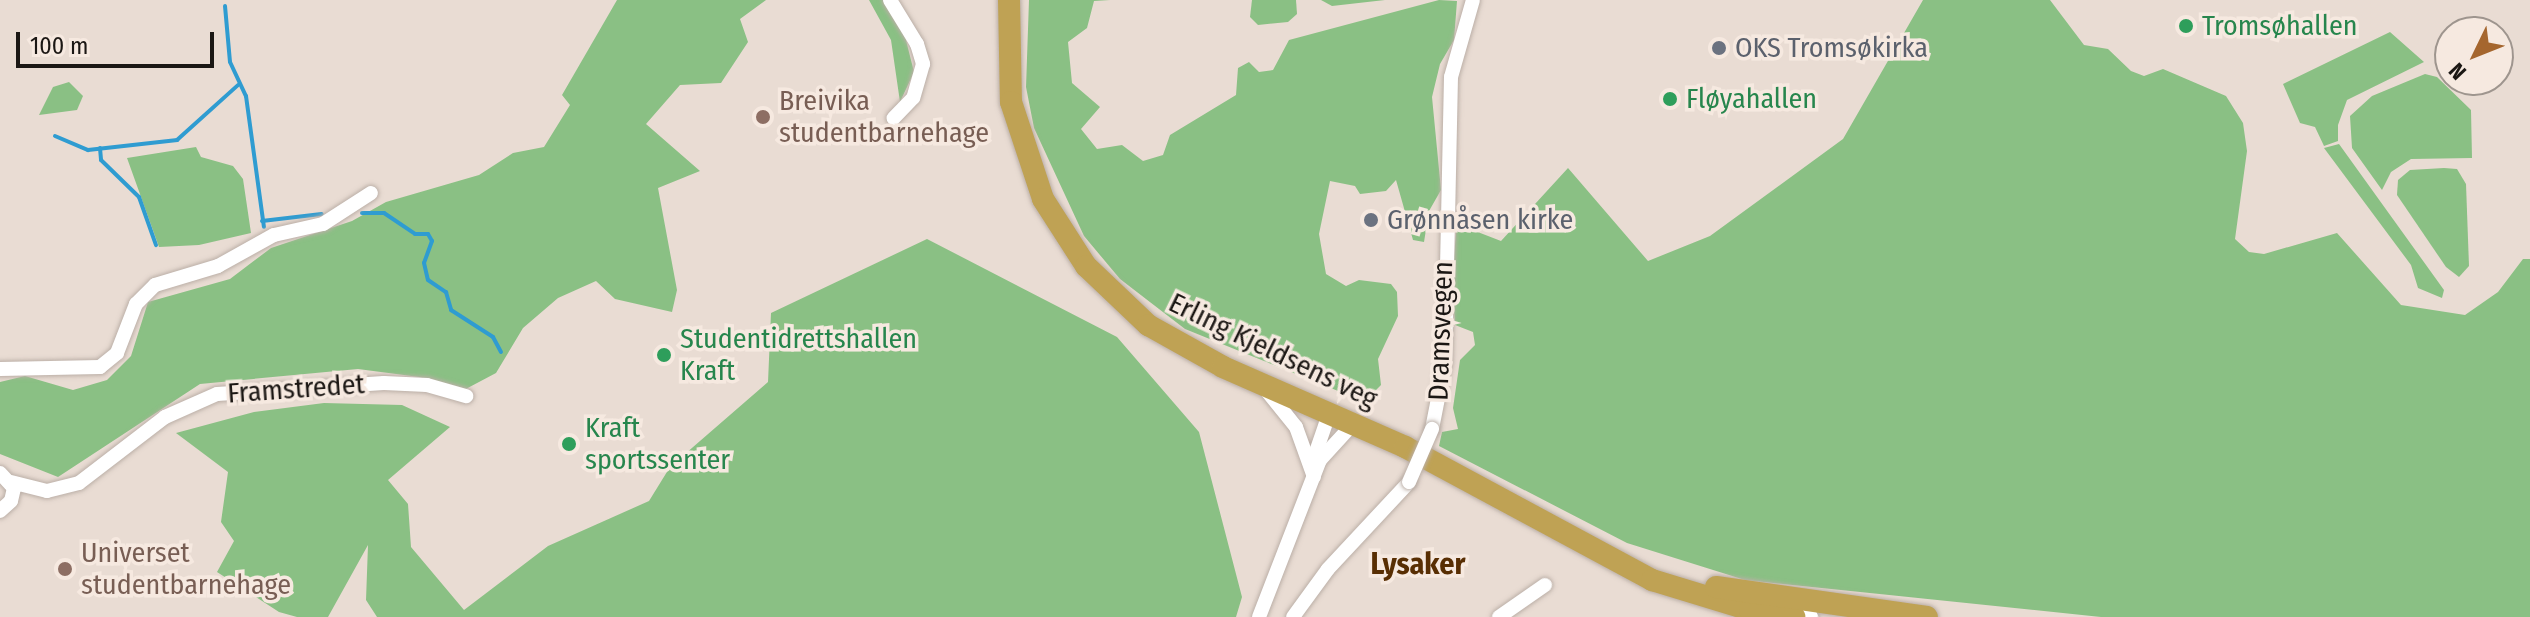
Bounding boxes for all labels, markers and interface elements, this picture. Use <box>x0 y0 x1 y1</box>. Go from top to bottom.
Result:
place label: Tromsøhallen <box>2202 9 2357 43</box>
scale bar <box>20 16 218 66</box>
north arrow <box>2434 16 2514 96</box>
marker: Tromsøhallen <box>2177 17 2195 35</box>
place label: OKS Tromsøkirka <box>1735 31 1928 65</box>
text: 100 m <box>30 32 88 60</box>
marker: OKS Tromsøkirka <box>1710 39 1728 57</box>
text: N <box>2443 57 2472 85</box>
place label: Fløyahallen <box>1686 82 1817 116</box>
place label: Breivika studentbarnehage <box>779 84 989 150</box>
marker: Fløyahallen <box>1661 90 1679 108</box>
marker: Breivika studentbarnehage <box>754 108 772 126</box>
place label: Grønnåsen kirke <box>1387 203 1573 237</box>
marker: Grønnåsen kirke <box>1362 211 1380 229</box>
street label: Dramsvegen <box>1422 261 1460 401</box>
street label: Erling Kjeldsens veg <box>1163 286 1383 416</box>
place label: Studentidrettshallen Kraft <box>680 322 917 388</box>
marker: Studentidrettshallen Kraft <box>655 346 673 364</box>
street label: Framstredet <box>226 367 366 411</box>
place label: Kraft sportssenter <box>585 411 730 477</box>
marker: Kraft sportssenter <box>560 435 578 453</box>
place label: Universet studentbarnehage <box>81 536 291 602</box>
district label: Lysaker <box>1371 546 1465 582</box>
marker: Universet studentbarnehage <box>56 560 74 578</box>

